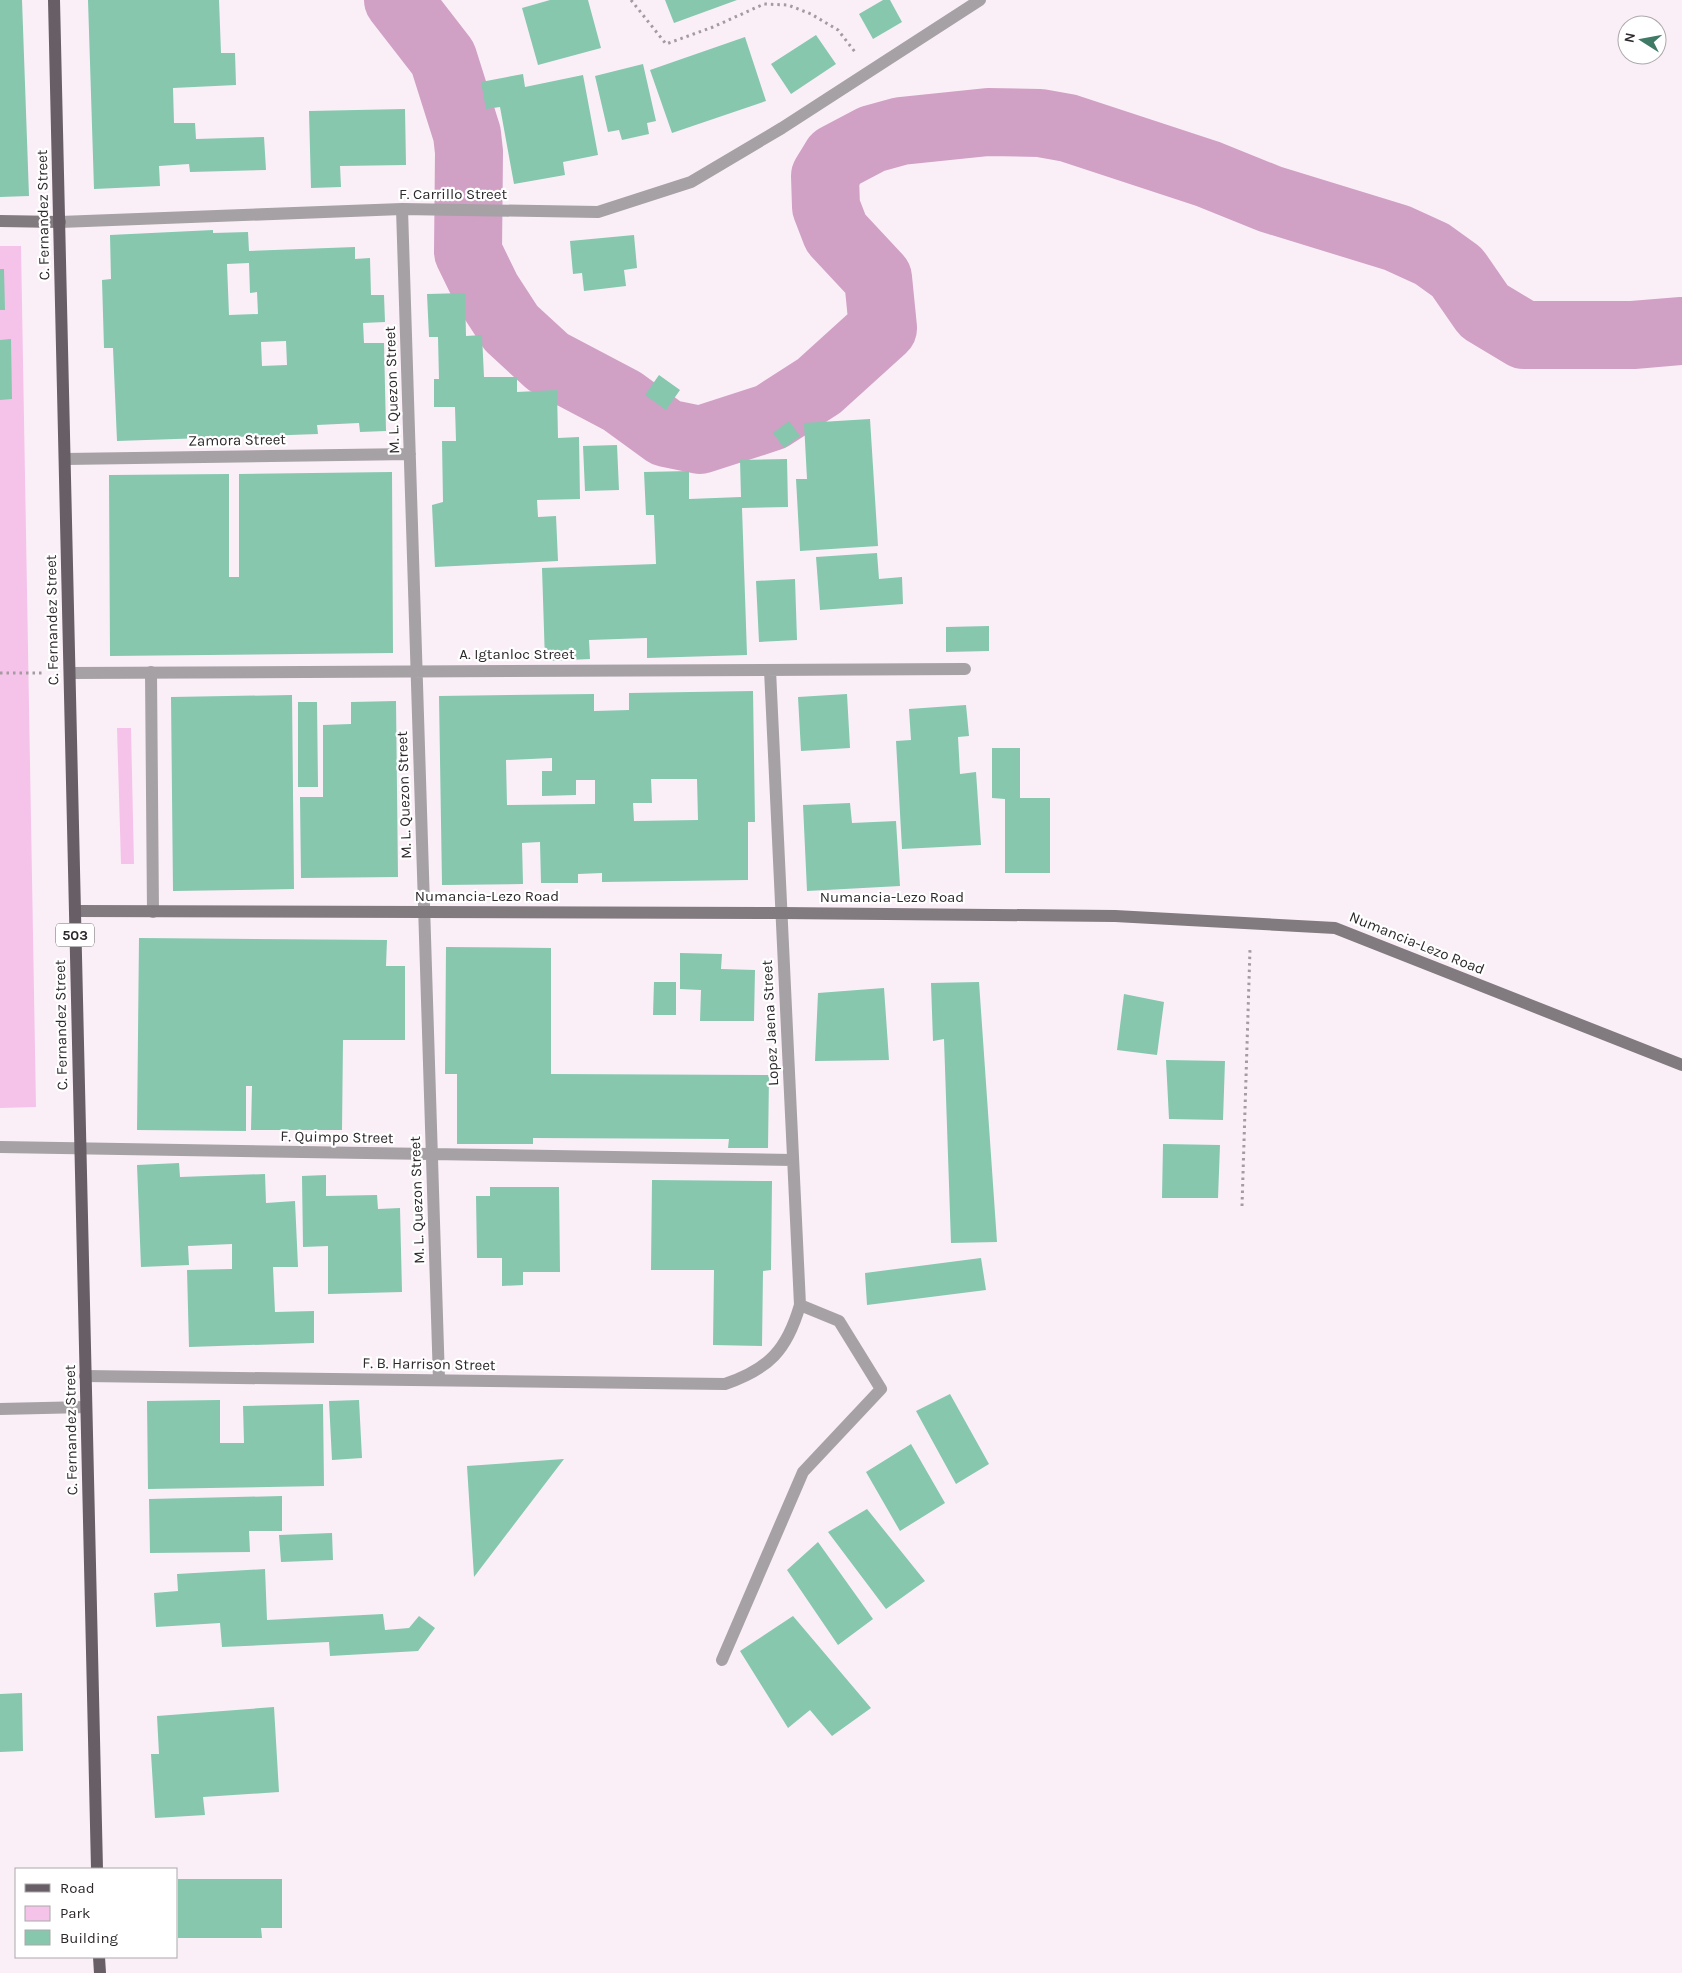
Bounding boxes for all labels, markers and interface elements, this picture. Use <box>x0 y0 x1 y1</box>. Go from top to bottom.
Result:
north arrow <box>1617 15 1667 65</box>
text: N <box>1620 31 1639 44</box>
street label: C. Fernandez Street <box>33 149 53 281</box>
street label: F. Carrillo Street <box>399 185 507 203</box>
street label: M. L. Quezon Street <box>381 325 403 454</box>
street label: Zamora Street <box>188 430 286 450</box>
street label: C. Fernandez Street <box>42 554 62 686</box>
street label: A. Igtanloc Street <box>459 645 575 663</box>
street label: M. L. Quezon Street <box>393 730 415 859</box>
street label: Numancia-Lezo Road <box>415 887 559 905</box>
street label: Numancia-Lezo Road <box>820 888 964 906</box>
street label: Numancia-Lezo Road <box>1347 908 1487 978</box>
road number: 503 <box>56 924 94 946</box>
street label: C. Fernandez Street <box>51 959 71 1091</box>
street label: Lopez Jaena Street <box>758 959 782 1087</box>
street label: F. Quimpo Street <box>280 1127 394 1147</box>
street label: M. L. Quezon Street <box>406 1135 428 1264</box>
street label: F. B. Harrison Street <box>362 1354 496 1374</box>
street label: C. Fernandez Street <box>61 1364 81 1496</box>
legend <box>15 1868 178 1958</box>
text: Road <box>60 1879 95 1897</box>
text: Park <box>60 1904 90 1922</box>
text: Building <box>60 1929 118 1947</box>

